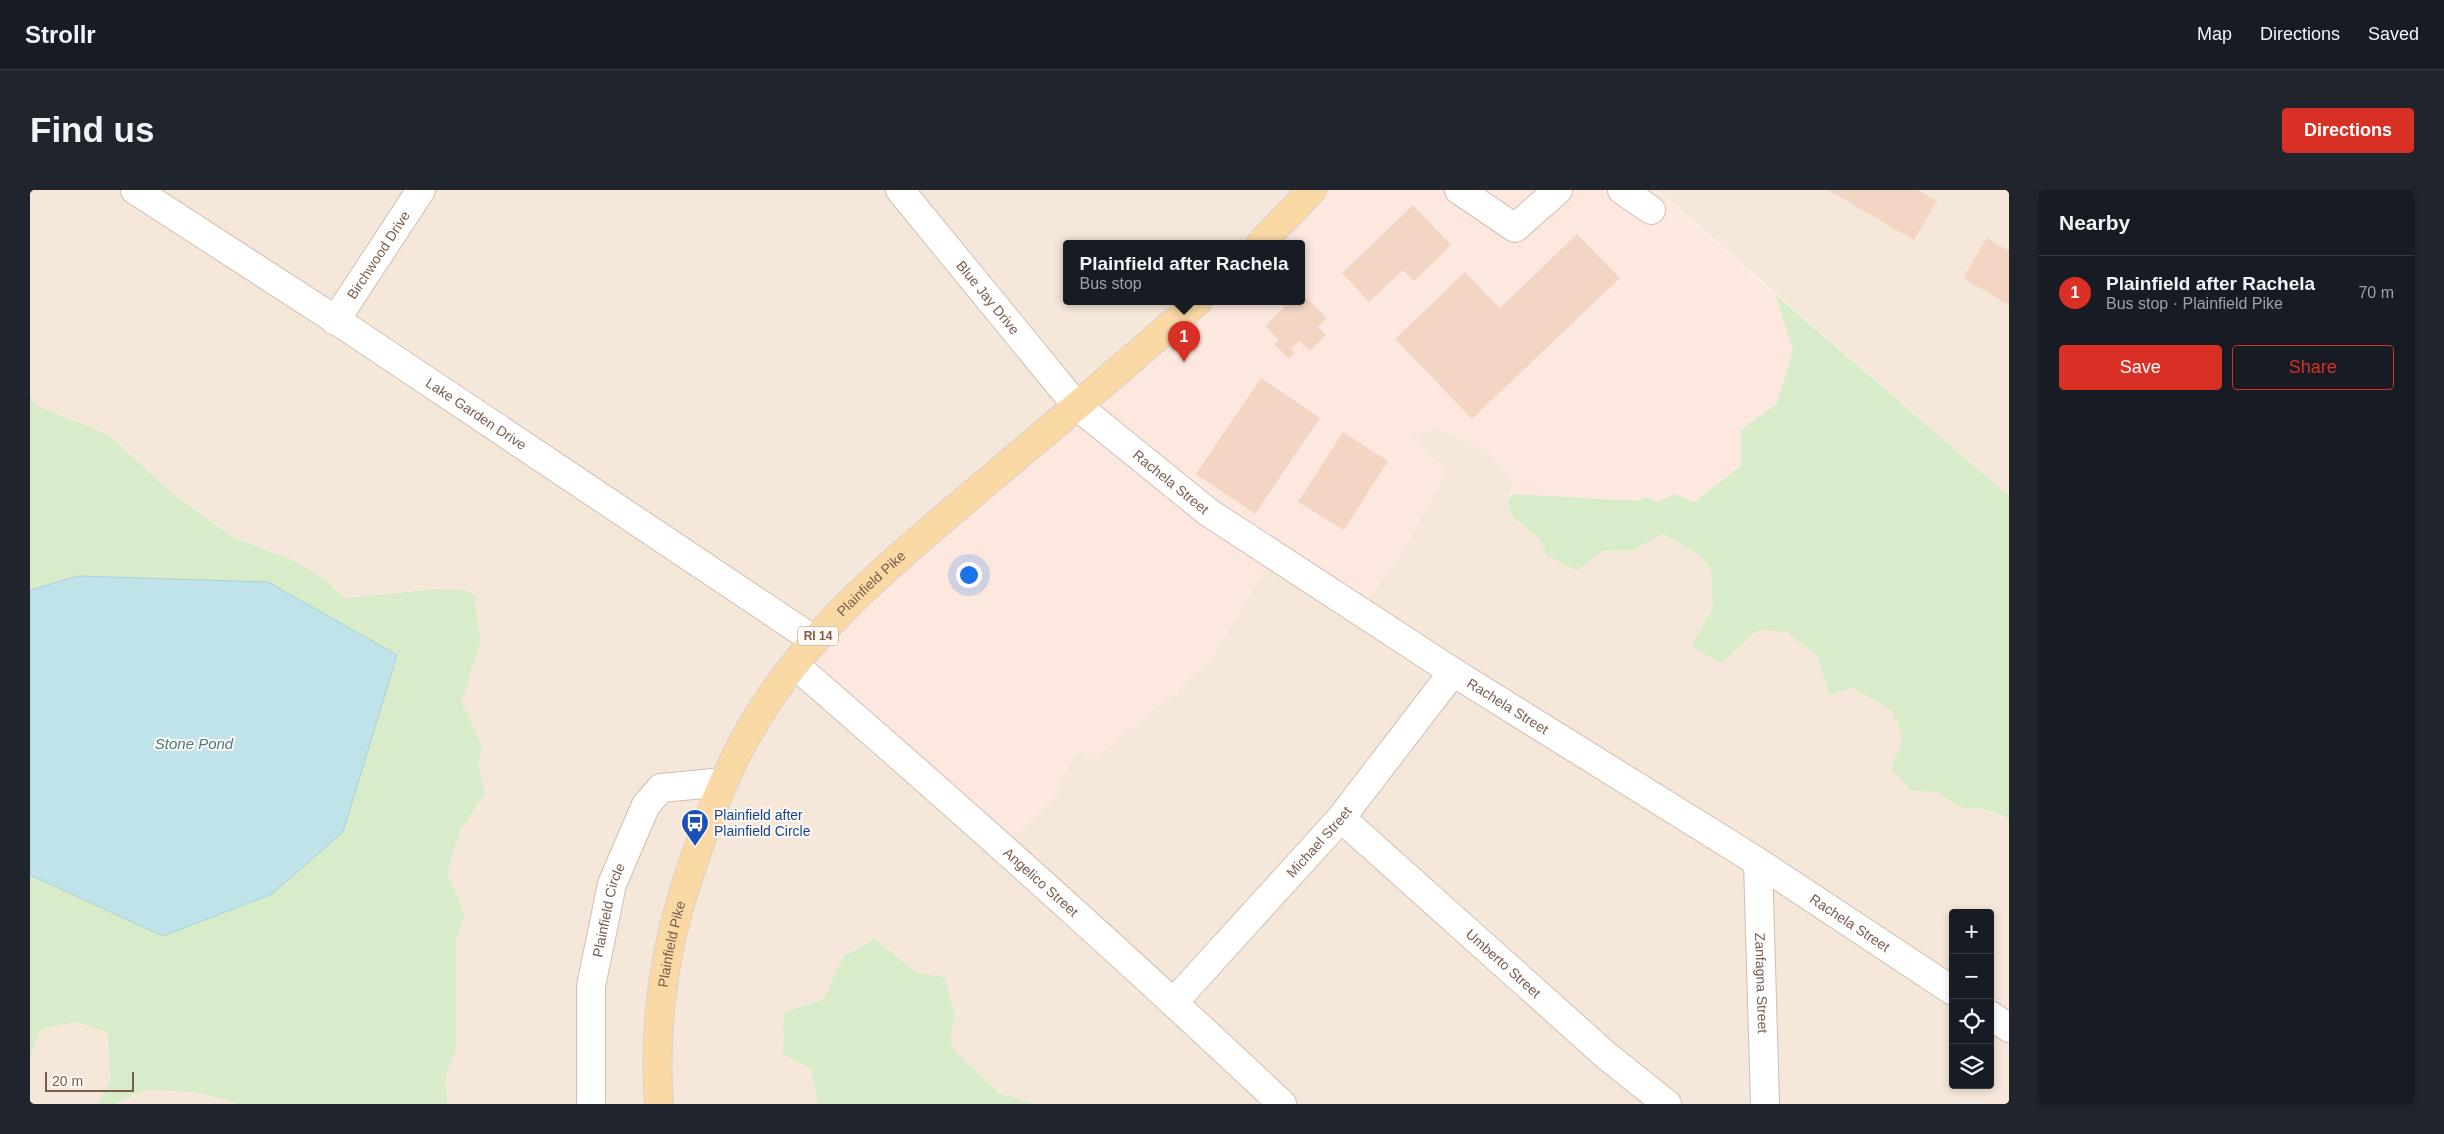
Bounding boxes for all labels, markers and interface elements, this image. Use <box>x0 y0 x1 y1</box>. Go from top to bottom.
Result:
text: Strollr <box>25 21 96 48</box>
text: Map <box>2197 24 2232 44</box>
text: Directions <box>2260 24 2340 44</box>
text: Saved <box>2368 24 2419 44</box>
button: Directions <box>2282 108 2414 153</box>
text: Find us <box>30 110 154 149</box>
street label: Birchwood Drive <box>344 208 413 302</box>
text: Nearby <box>2059 211 2130 234</box>
popup <box>1063 240 1305 305</box>
text: Plainfield after Rachela <box>1079 253 1289 274</box>
street label: Blue Jay Drive <box>953 258 1023 338</box>
text: Plainfield after Rachela <box>2106 273 2315 294</box>
text: Bus stop <box>1079 275 1142 292</box>
text: 1 <box>2071 284 2079 301</box>
text: 70 m <box>2358 284 2394 301</box>
text: Bus stop · Plainfield Pike <box>2106 295 2283 312</box>
pin: 1 <box>1168 321 1200 362</box>
button: Save <box>2059 345 2222 390</box>
button: Share <box>2232 345 2394 390</box>
street label: Lake Garden Drive <box>423 374 530 453</box>
street label: Rachela Street <box>1130 447 1212 517</box>
street label: Plainfield Pike <box>834 547 909 619</box>
your location <box>956 562 982 588</box>
road number: RI 14 <box>798 626 838 646</box>
street label: Rachela Street <box>1464 675 1552 738</box>
water label: Stone Pond <box>155 735 234 752</box>
street label: Michael Street <box>1283 803 1355 881</box>
place label: Plainfield after Plainfield Circle <box>714 807 811 839</box>
bus stop icon: Plainfield after Plainfield Circle <box>680 808 710 847</box>
street label: Angelico Street <box>1000 844 1082 920</box>
street label: Plainfield Circle <box>589 860 628 959</box>
street label: Rachela Street <box>1807 891 1893 955</box>
street label: Plainfield Pike <box>655 899 689 988</box>
map controls <box>1949 909 1994 1089</box>
button: + <box>1949 909 1994 954</box>
street label: Umberto Street <box>1463 926 1544 1001</box>
street label: Zanfagna Street <box>1752 932 1771 1034</box>
button: − <box>1949 954 1994 999</box>
button: locate <box>1949 999 1994 1044</box>
button: layers <box>1949 1044 1994 1089</box>
scale bar <box>45 1069 134 1092</box>
text: 20 m <box>52 1073 83 1089</box>

